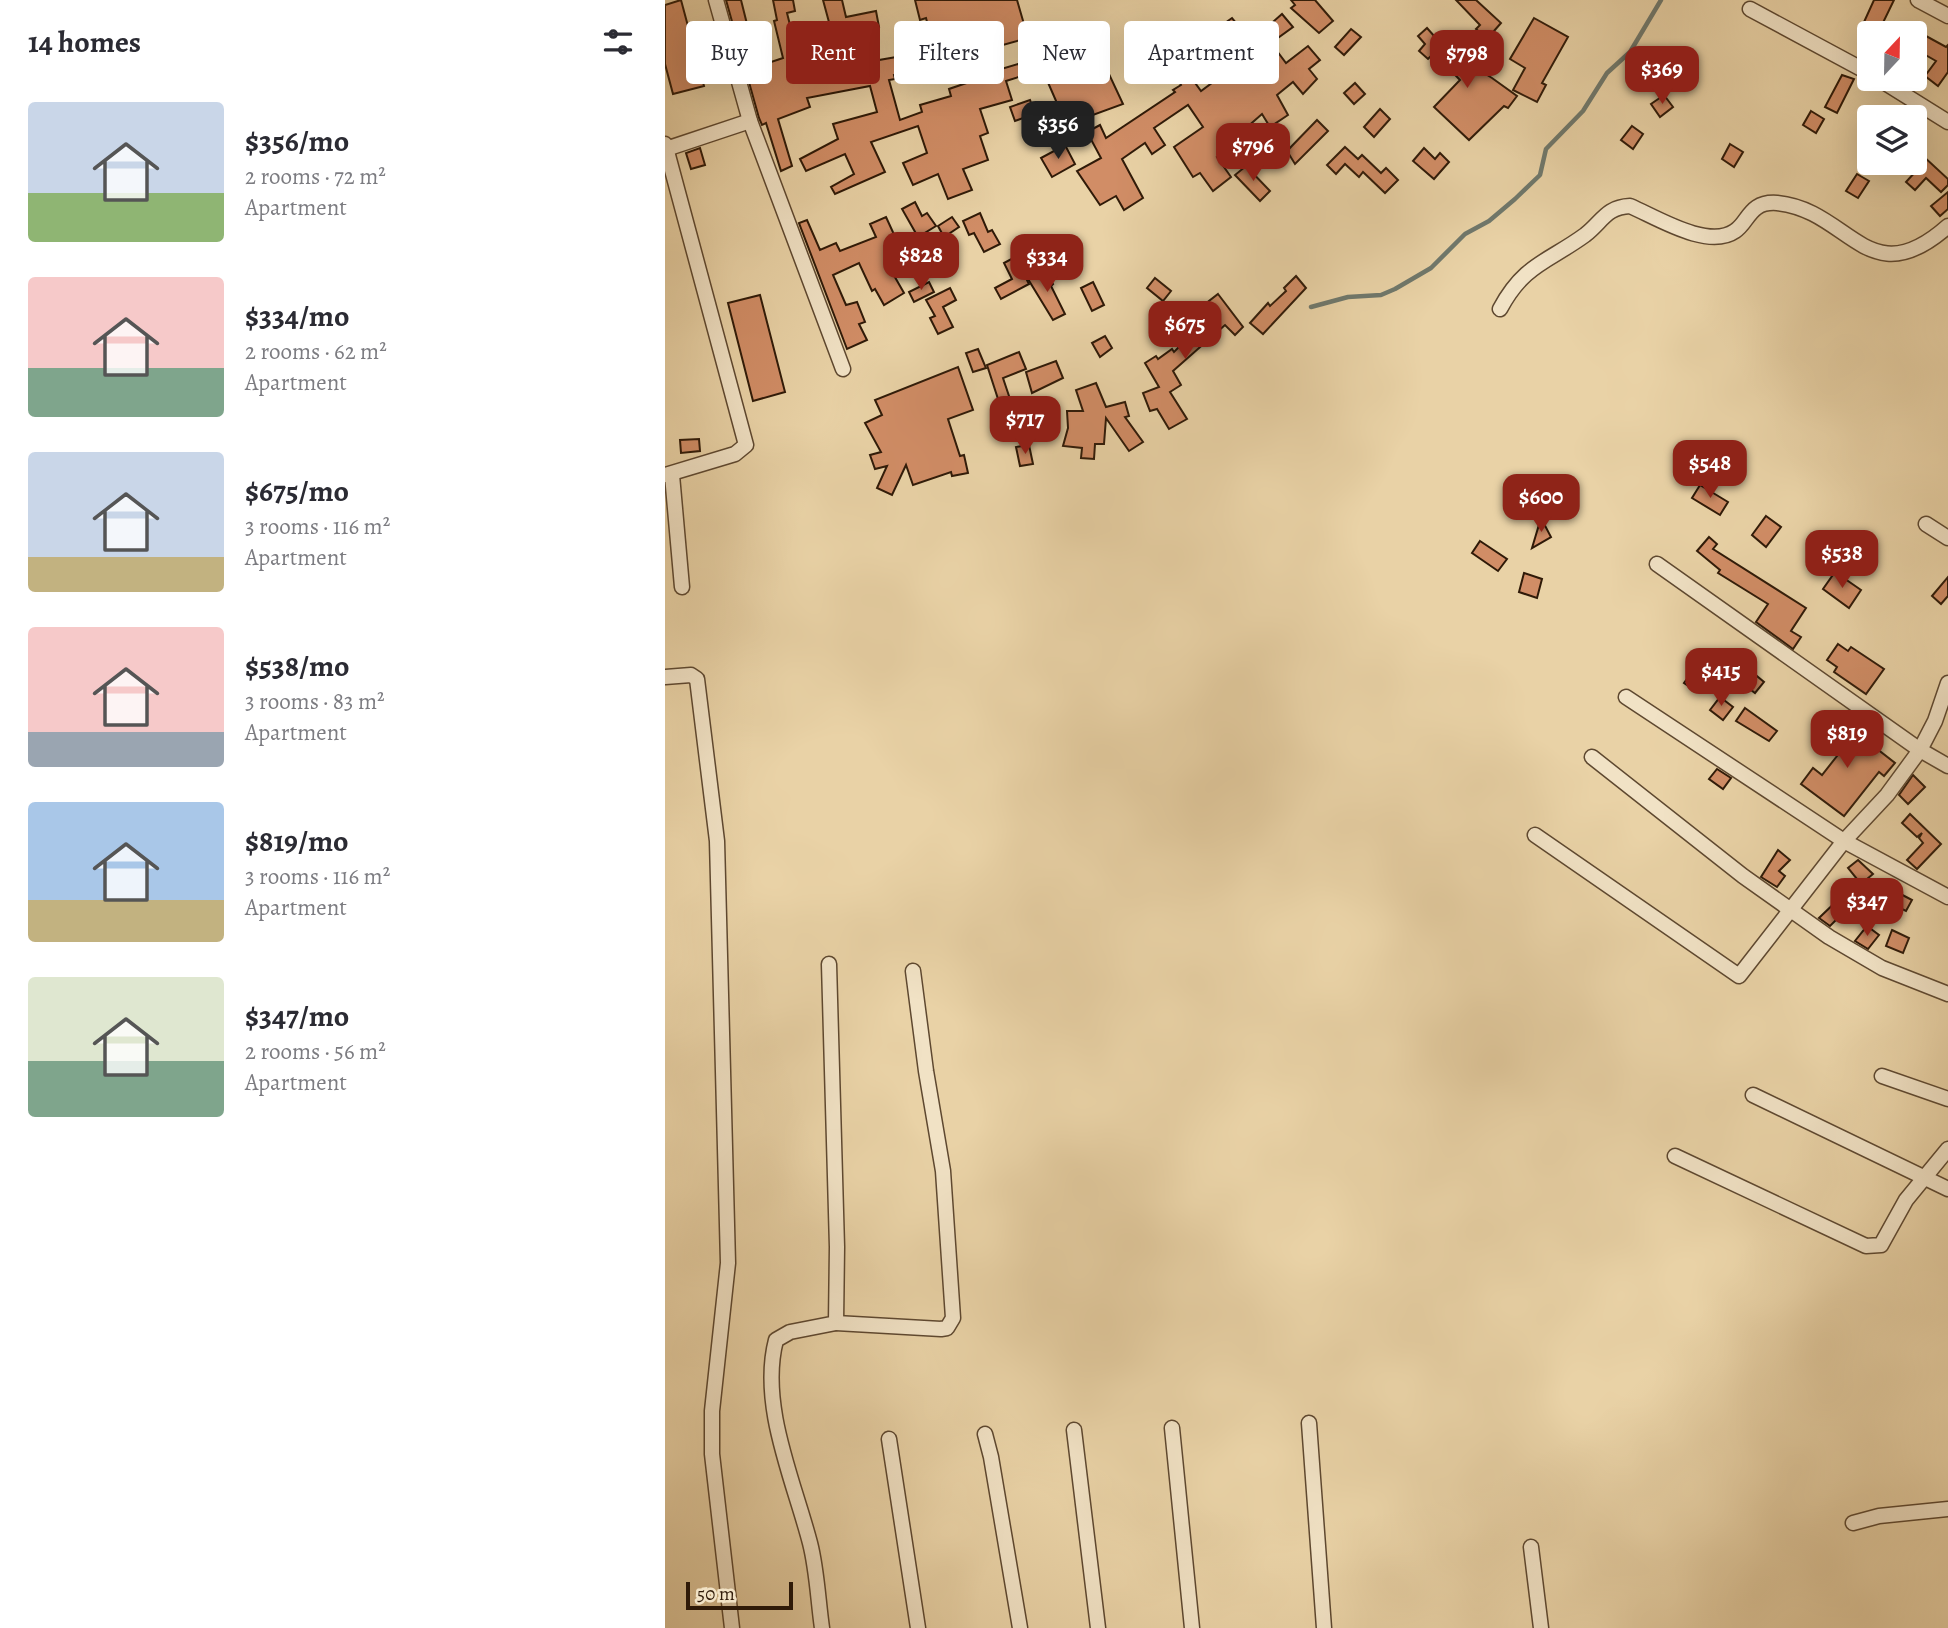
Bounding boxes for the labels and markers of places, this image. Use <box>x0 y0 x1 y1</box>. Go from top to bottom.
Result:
pin: $798 <box>1426 31 1508 90</box>
pin: $369 <box>1621 46 1703 106</box>
pin: $356 <box>1017 102 1099 161</box>
pin: $796 <box>1212 124 1294 183</box>
pin: $828 <box>880 232 962 292</box>
pin: $334 <box>1006 234 1088 294</box>
pin: $675 <box>1144 302 1226 361</box>
pin: $717 <box>984 396 1066 456</box>
pin: $548 <box>1669 440 1751 500</box>
pin: $600 <box>1500 475 1582 534</box>
pin: $538 <box>1801 530 1883 590</box>
pin: $415 <box>1680 648 1762 708</box>
pin: $819 <box>1806 710 1888 770</box>
pin: $347 <box>1826 878 1908 938</box>

